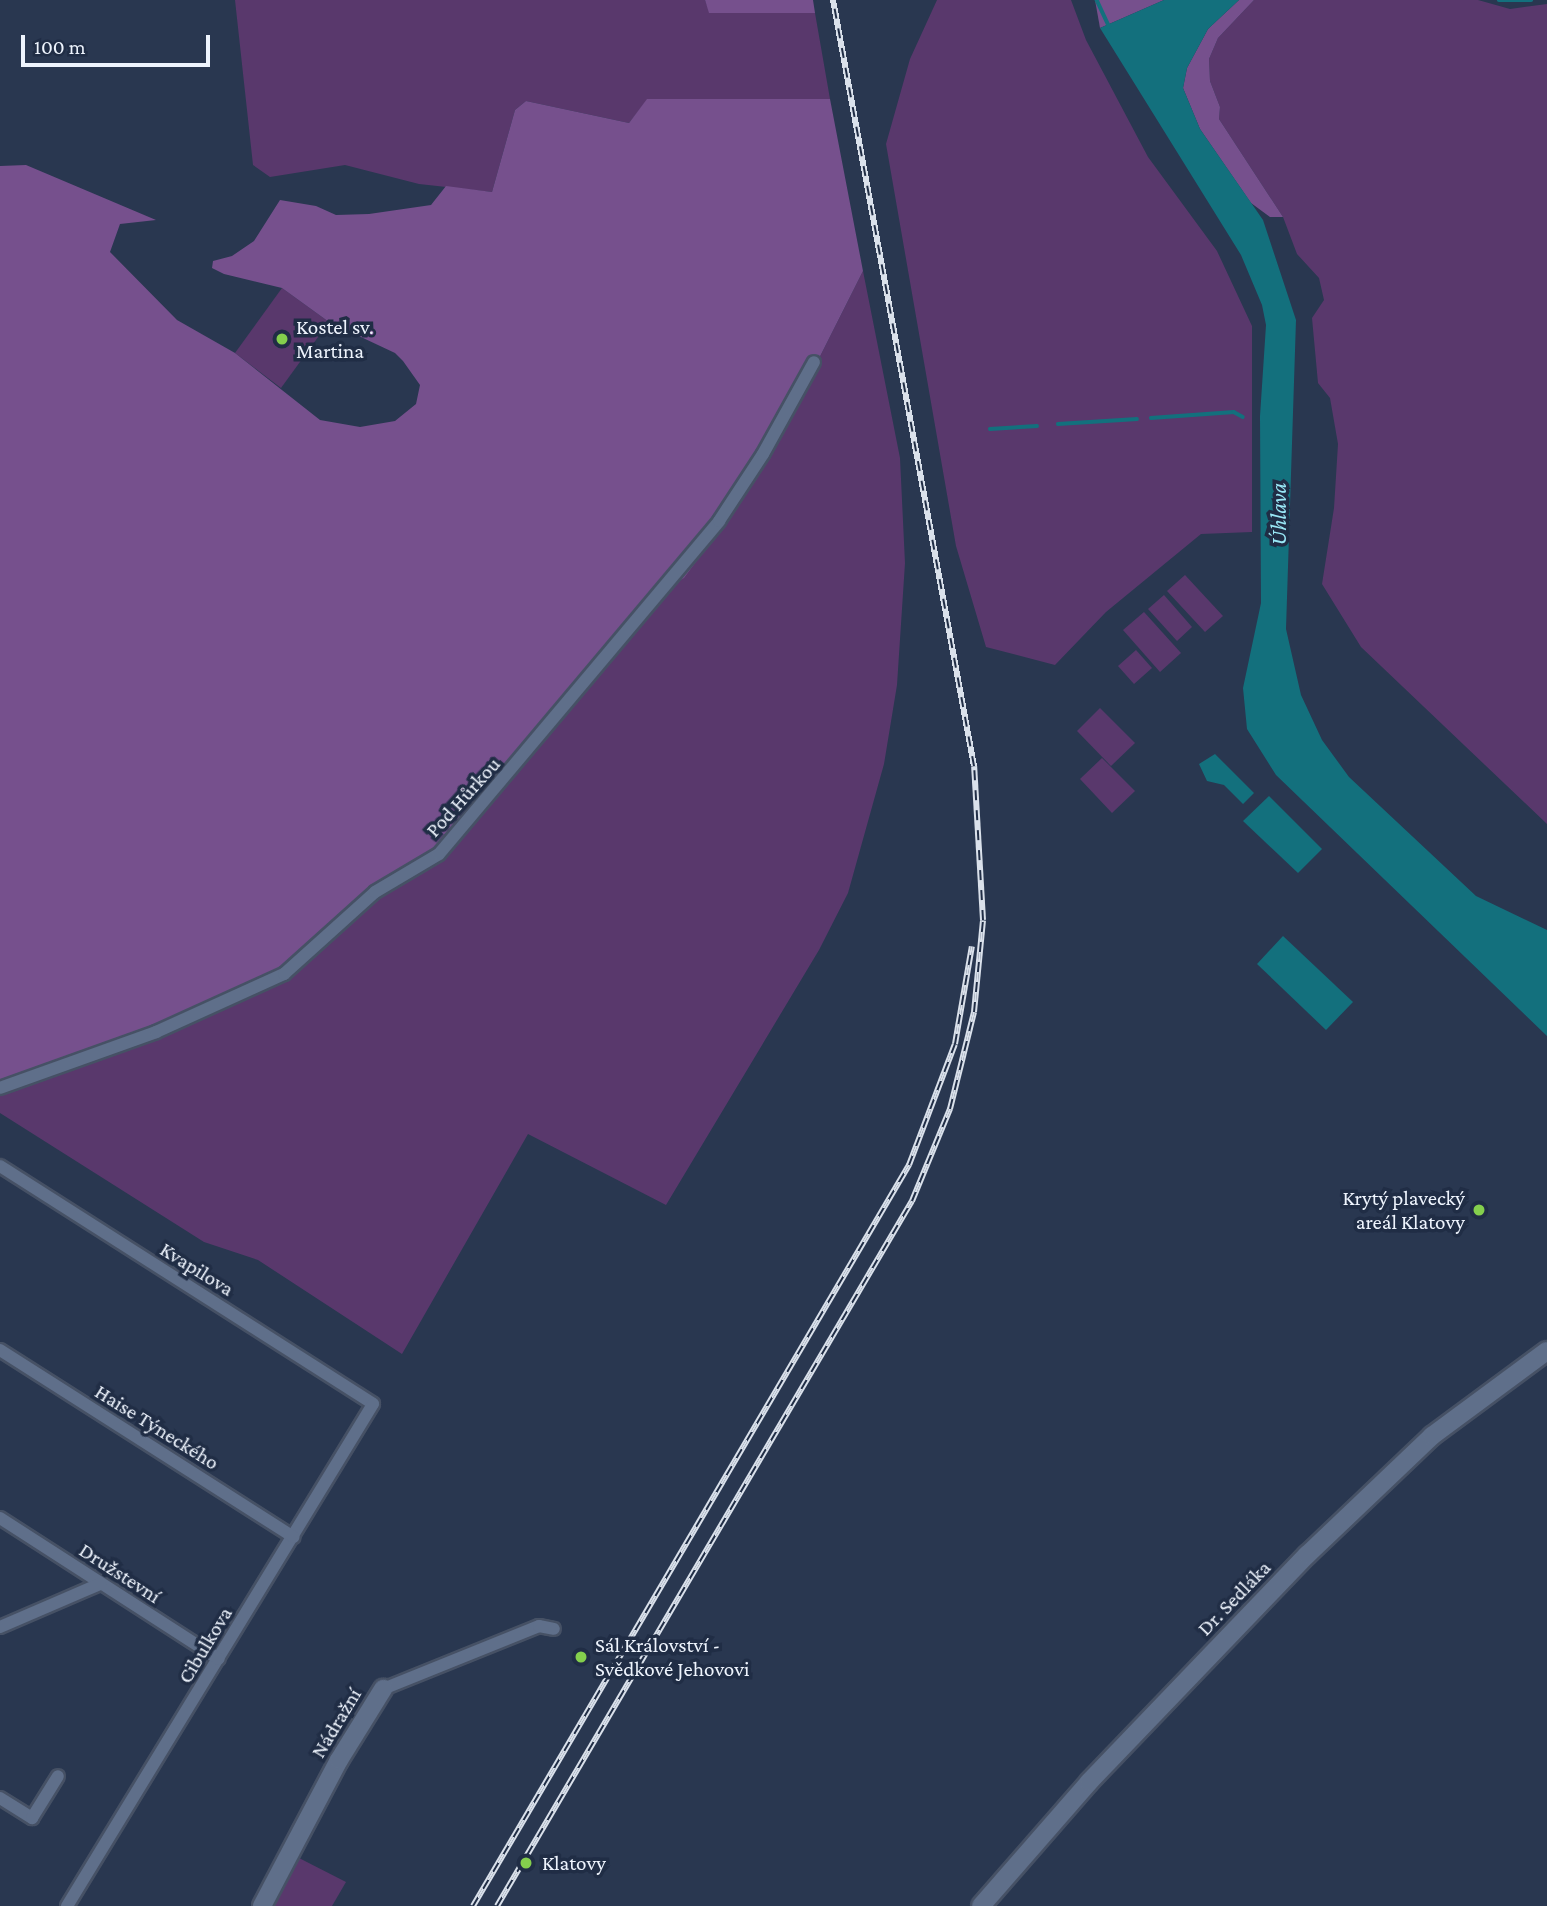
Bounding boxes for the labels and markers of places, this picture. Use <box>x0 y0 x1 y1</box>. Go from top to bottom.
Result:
place label: Kostel sv. Martina <box>296 314 374 364</box>
marker: Kostel sv. Martina <box>274 331 290 347</box>
place label: Krytý plavecký areál Klatovy <box>1342 1185 1465 1235</box>
marker: Krytý plavecký areál Klatovy <box>1471 1202 1487 1218</box>
place label: Sál Království - Svědkové Jehovovi <box>595 1632 749 1682</box>
marker: Sál Království - Svědkové Jehovovi <box>573 1649 589 1665</box>
place label: Klatovy <box>542 1850 606 1876</box>
marker: Klatovy <box>516 1853 536 1873</box>

